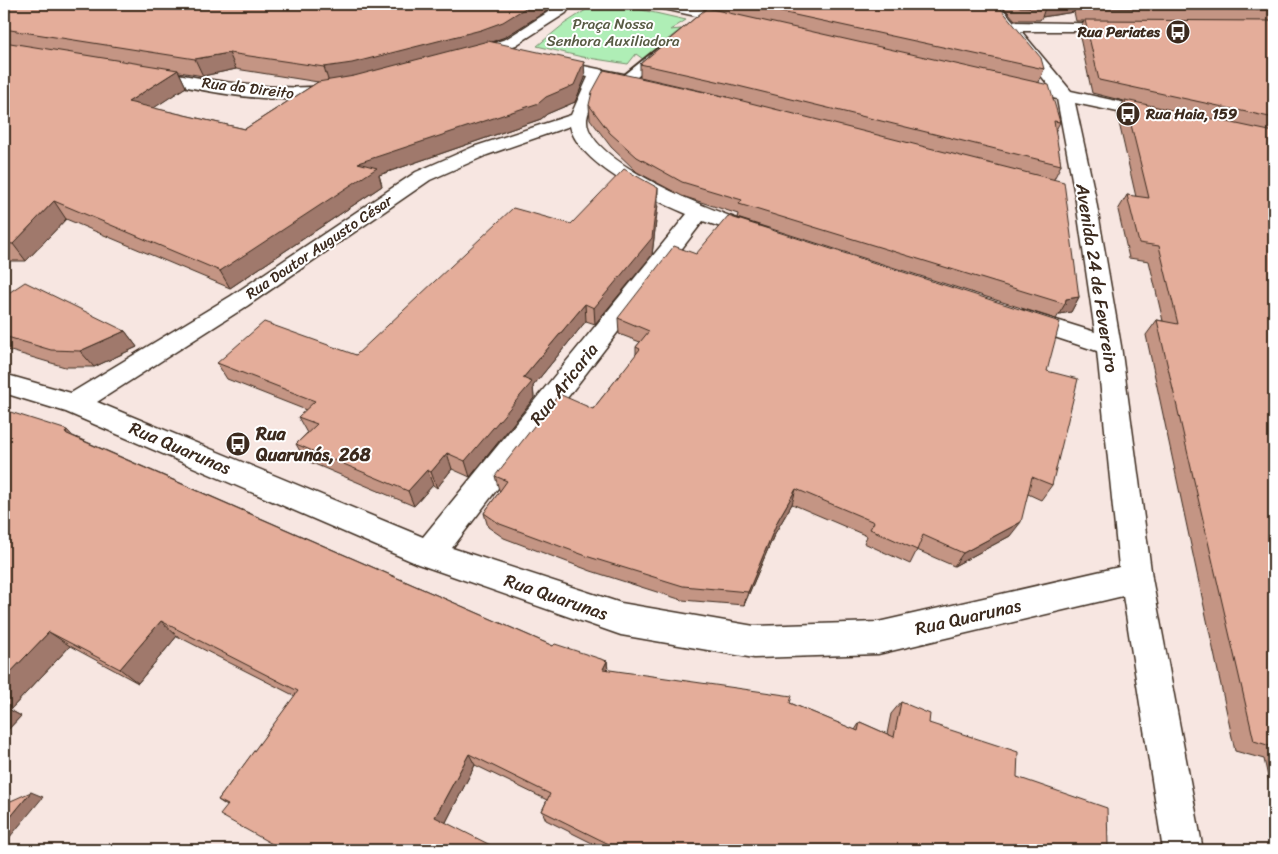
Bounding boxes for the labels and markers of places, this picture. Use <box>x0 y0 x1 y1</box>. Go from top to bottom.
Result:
place label: Rua Periates <box>1077 19 1161 45</box>
bus stop icon: Rua Periates <box>1165 19 1191 45</box>
bus stop icon: Rua Haia, 159 <box>1115 101 1141 127</box>
place label: Rua Haia, 159 <box>1145 101 1237 127</box>
place label: Rua Quarunás, 268 <box>255 418 371 471</box>
bus stop icon: Rua Quarunás, 268 <box>225 431 251 457</box>

